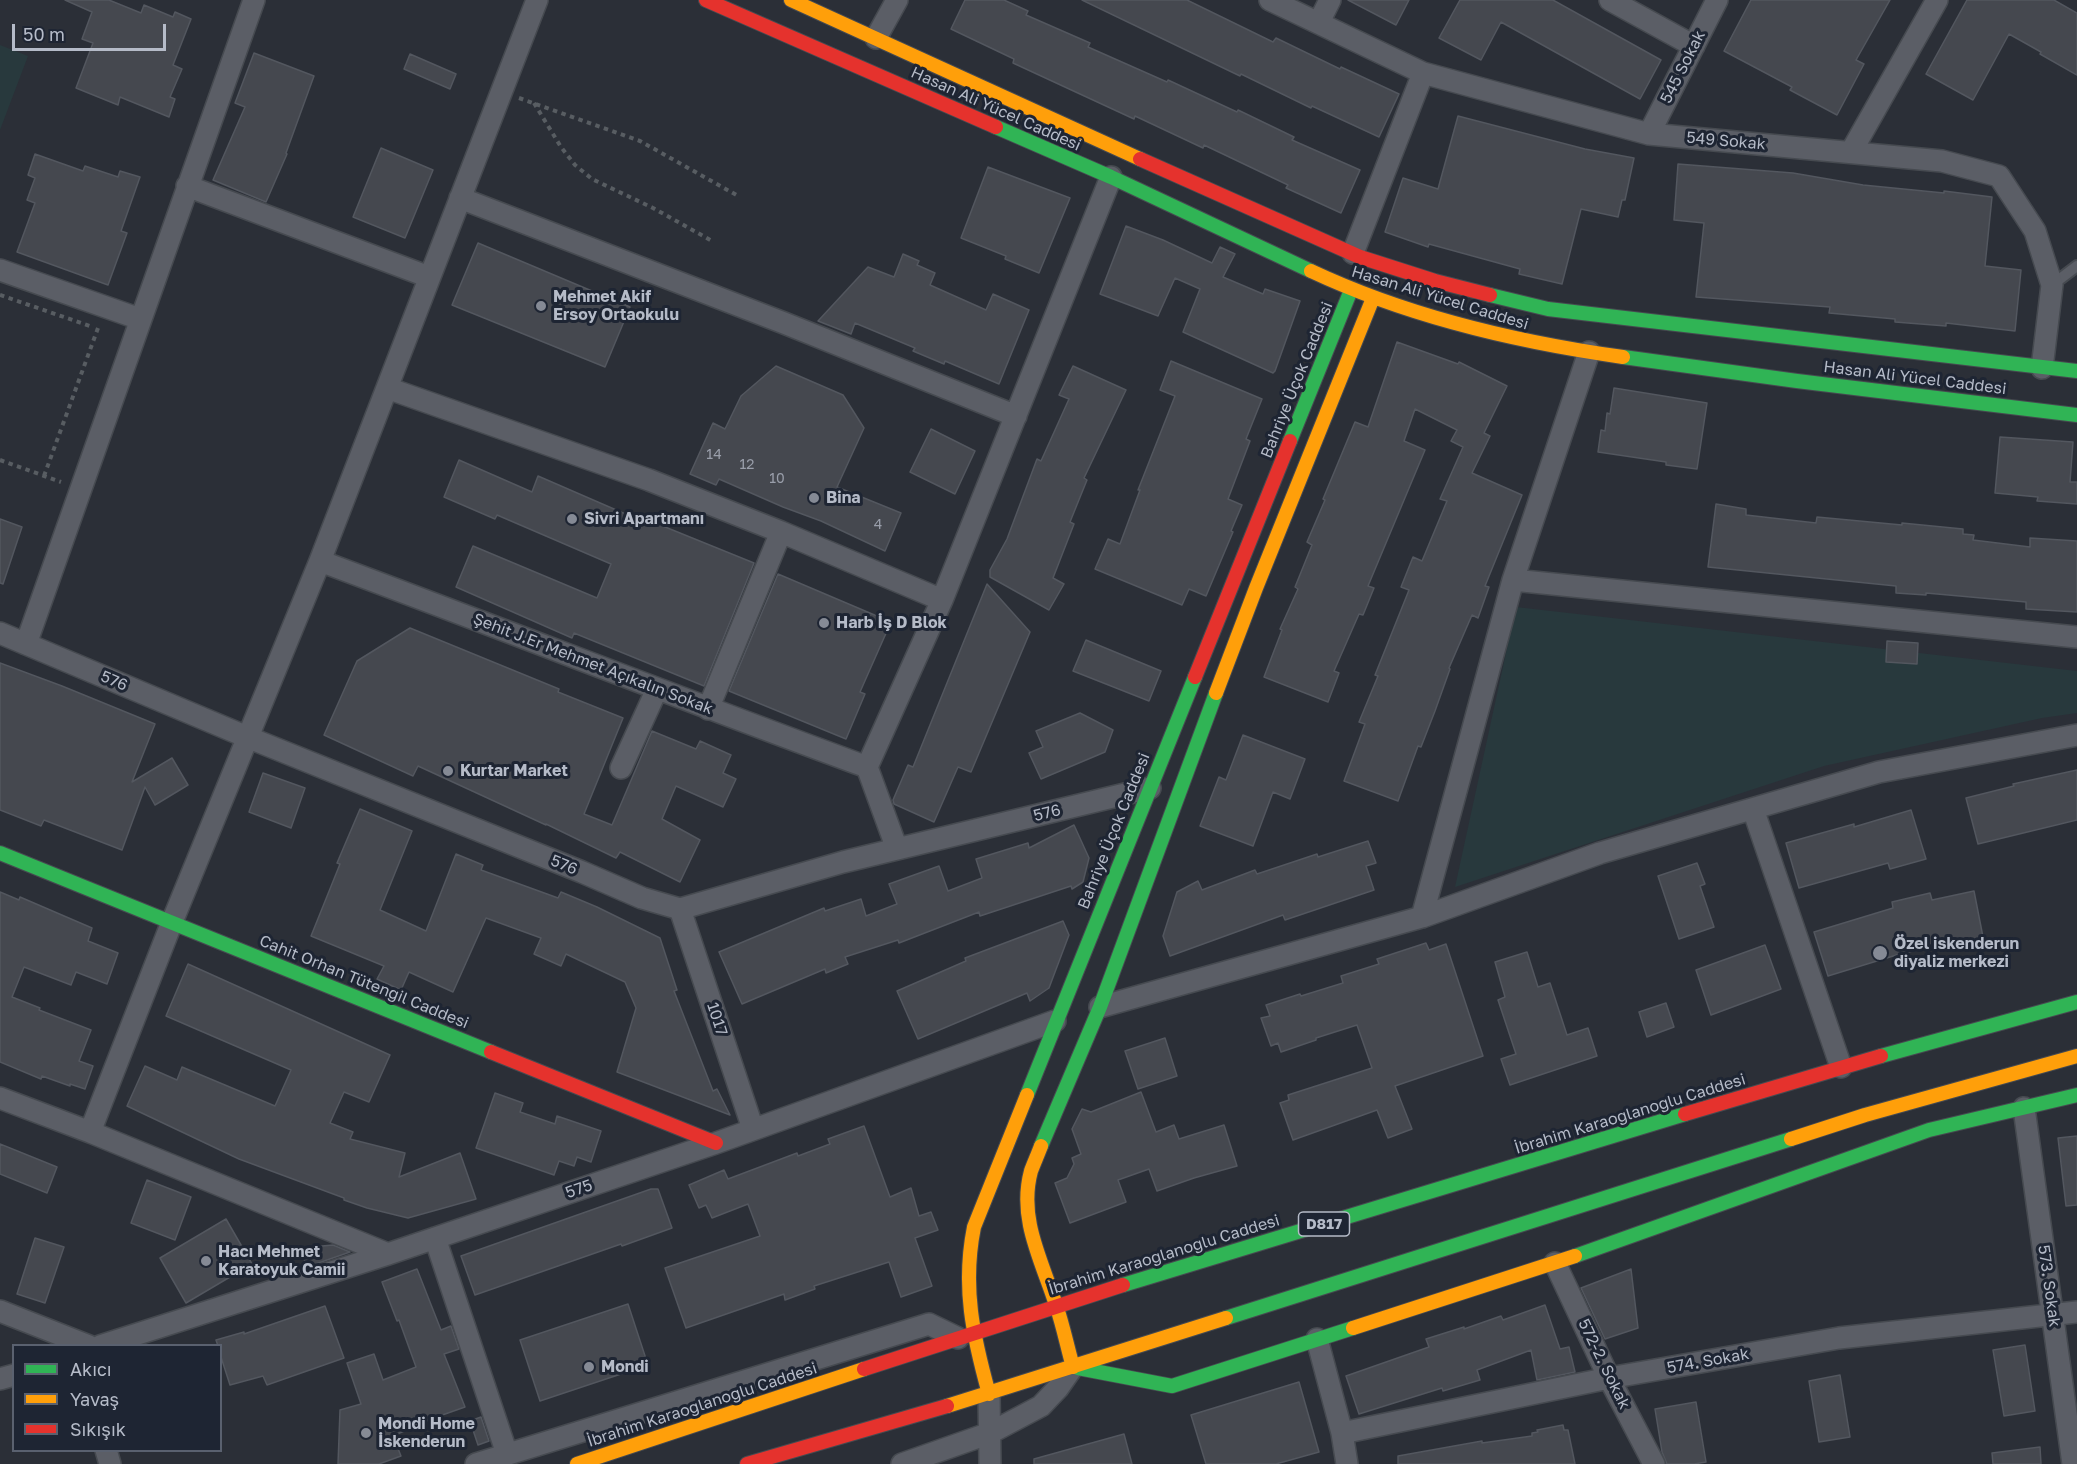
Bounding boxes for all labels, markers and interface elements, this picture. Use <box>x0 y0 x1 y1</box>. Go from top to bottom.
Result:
scale bar <box>15 12 170 50</box>
text: 50 m <box>23 23 65 45</box>
street label: 545 Sokak <box>1656 27 1710 107</box>
street label: Hasan Ali Yücel Caddesi <box>908 63 1084 155</box>
street label: 549 Sokak <box>1686 128 1766 154</box>
street label: Hasan Ali Yücel Caddesi <box>1349 262 1531 334</box>
place label: Mehmet Akif Ersoy Ortaokulu <box>553 287 679 325</box>
marker: Mehmet Akif Ersoy Ortaokulu <box>534 299 548 313</box>
street label: Bahriye Üçok Caddesi <box>1257 299 1337 461</box>
street label: Hasan Ali Yücel Caddesi <box>1822 357 2008 399</box>
house number: 14 <box>706 447 722 463</box>
house number: 12 <box>740 457 754 473</box>
house number: 10 <box>769 471 785 487</box>
place label: Bina <box>826 488 861 508</box>
marker: Bina <box>807 491 821 505</box>
place label: Sivri Apartmanı <box>584 509 704 529</box>
marker: Sivri Apartmanı <box>565 512 579 526</box>
house number: 4 <box>874 517 882 533</box>
street label: Şehit J.Er Mehmet Açıkalın Sokak <box>470 609 716 719</box>
place label: Harb İş D Blok <box>836 613 947 633</box>
marker: Harb İş D Blok <box>817 616 831 630</box>
street label: 576 <box>98 667 130 695</box>
street label: Bahriye Üçok Caddesi <box>1074 750 1154 912</box>
place label: Kurtar Market <box>460 761 568 781</box>
marker: Kurtar Market <box>441 764 455 778</box>
street label: 576 <box>1031 800 1063 826</box>
street label: 576 <box>548 851 580 879</box>
street label: Cahit Orhan Tütengil Caddesi <box>256 931 472 1033</box>
place label: Özel iskenderun diyaliz merkezi <box>1894 934 2019 972</box>
marker: Özel iskenderun diyaliz merkezi <box>1871 944 1889 962</box>
street label: 1017 <box>703 1000 731 1038</box>
street label: İbrahim Karaoğlanoğlu Caddesi <box>1512 1070 1748 1158</box>
street label: 575 <box>563 1176 595 1202</box>
street label: İbrahim Karaoğlanoğlu Caddesi <box>1046 1211 1282 1299</box>
road number: D817 <box>1298 1212 1350 1236</box>
place label: Hacı Mehmet Karatoyuk Camii <box>218 1242 345 1280</box>
street label: 573. Sokak <box>2034 1244 2064 1328</box>
marker: Hacı Mehmet Karatoyuk Camii <box>199 1254 213 1268</box>
street label: 572-2. Sokak <box>1574 1316 1634 1412</box>
legend <box>12 1344 222 1452</box>
street label: 574. Sokak <box>1665 1344 1751 1378</box>
place label: Mondi <box>601 1357 649 1377</box>
text: Akıcı <box>70 1358 112 1380</box>
street label: İbrahim Karaoğlanoğlu Caddesi <box>585 1359 819 1451</box>
marker: Mondi <box>582 1360 596 1374</box>
text: Yavaş <box>70 1388 119 1410</box>
place label: Mondi Home İskenderun <box>378 1414 475 1452</box>
text: Sıkışık <box>70 1418 126 1440</box>
marker: Mondi Home İskenderun <box>359 1426 373 1440</box>

